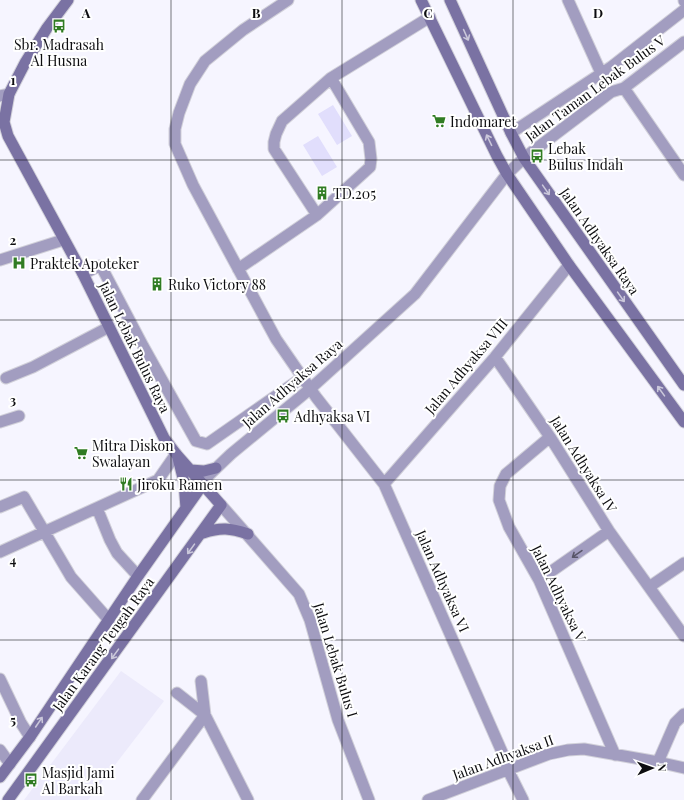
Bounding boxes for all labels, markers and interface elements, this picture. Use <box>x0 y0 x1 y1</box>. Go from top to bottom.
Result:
text: A <box>81 4 91 21</box>
text: B <box>252 4 261 21</box>
text: C <box>423 4 433 21</box>
text: D <box>593 4 603 21</box>
bus stop icon: Sbr. Madrasah Al Husna <box>51 18 67 34</box>
one-way arrow <box>463 29 470 41</box>
street label: Jalan Taman Lebak Bulus V <box>520 31 669 146</box>
place label: Sbr. Madrasah Al Husna <box>14 35 105 70</box>
text: 1 <box>11 71 16 88</box>
place label: Indomaret <box>450 112 517 131</box>
supermarket icon: Indomaret <box>431 113 447 129</box>
one-way arrow <box>485 134 492 146</box>
place label: Lebak Bulus Indah <box>548 139 624 174</box>
bus stop icon: Lebak Bulus Indah <box>529 148 545 164</box>
street label: Jalan Adhyaksa Raya <box>555 183 644 298</box>
place label: TD.205 <box>333 184 376 203</box>
building icon: TD.205 <box>314 185 330 201</box>
one-way arrow <box>542 185 551 196</box>
text: 2 <box>10 231 17 248</box>
place label: Praktek Apoteker <box>30 254 140 273</box>
hospital icon: Praktek Apoteker <box>11 255 27 271</box>
place label: Ruko Victory 88 <box>168 275 266 294</box>
building icon: Ruko Victory 88 <box>149 276 165 292</box>
street label: Jalan Lebak Bulus Raya <box>94 277 175 416</box>
one-way arrow <box>617 291 625 302</box>
street label: Jalan Adhyaksa VIII <box>420 314 512 419</box>
street label: Jalan Adhyaksa Raya <box>237 334 346 432</box>
one-way arrow <box>657 385 665 396</box>
text: 3 <box>10 391 16 408</box>
place label: Adhyaksa VI <box>293 407 371 426</box>
bus stop icon: Adhyaksa VI <box>275 408 291 424</box>
street label: Jalan Adhyaksa IV <box>546 411 621 516</box>
place label: Mitra Diskon Swalayan <box>92 436 174 471</box>
supermarket icon: Mitra Diskon Swalayan <box>73 445 89 461</box>
place label: Jiroku Ramen <box>136 475 223 494</box>
restaurant icon: Jiroku Ramen <box>118 476 134 492</box>
street label: Jalan Adhyaksa VI <box>412 526 474 635</box>
street label: Jalan Adhyaksa V <box>527 541 591 645</box>
one-way arrow <box>187 543 195 554</box>
one-way arrow <box>572 550 583 558</box>
text: 4 <box>10 551 17 568</box>
street label: Jalan Karang Tengah Raya <box>47 573 158 716</box>
street label: Jalan Lebak Bulus I <box>309 599 363 720</box>
one-way arrow <box>111 648 119 659</box>
text: 5 <box>10 711 16 728</box>
one-way arrow <box>35 717 43 728</box>
street label: Jalan Adhyaksa II <box>449 730 556 784</box>
north arrow <box>632 748 672 788</box>
place label: Masjid Jami Al Barkah <box>41 763 115 798</box>
text: N <box>655 763 670 772</box>
bus stop icon: Masjid Jami Al Barkah <box>23 772 39 788</box>

